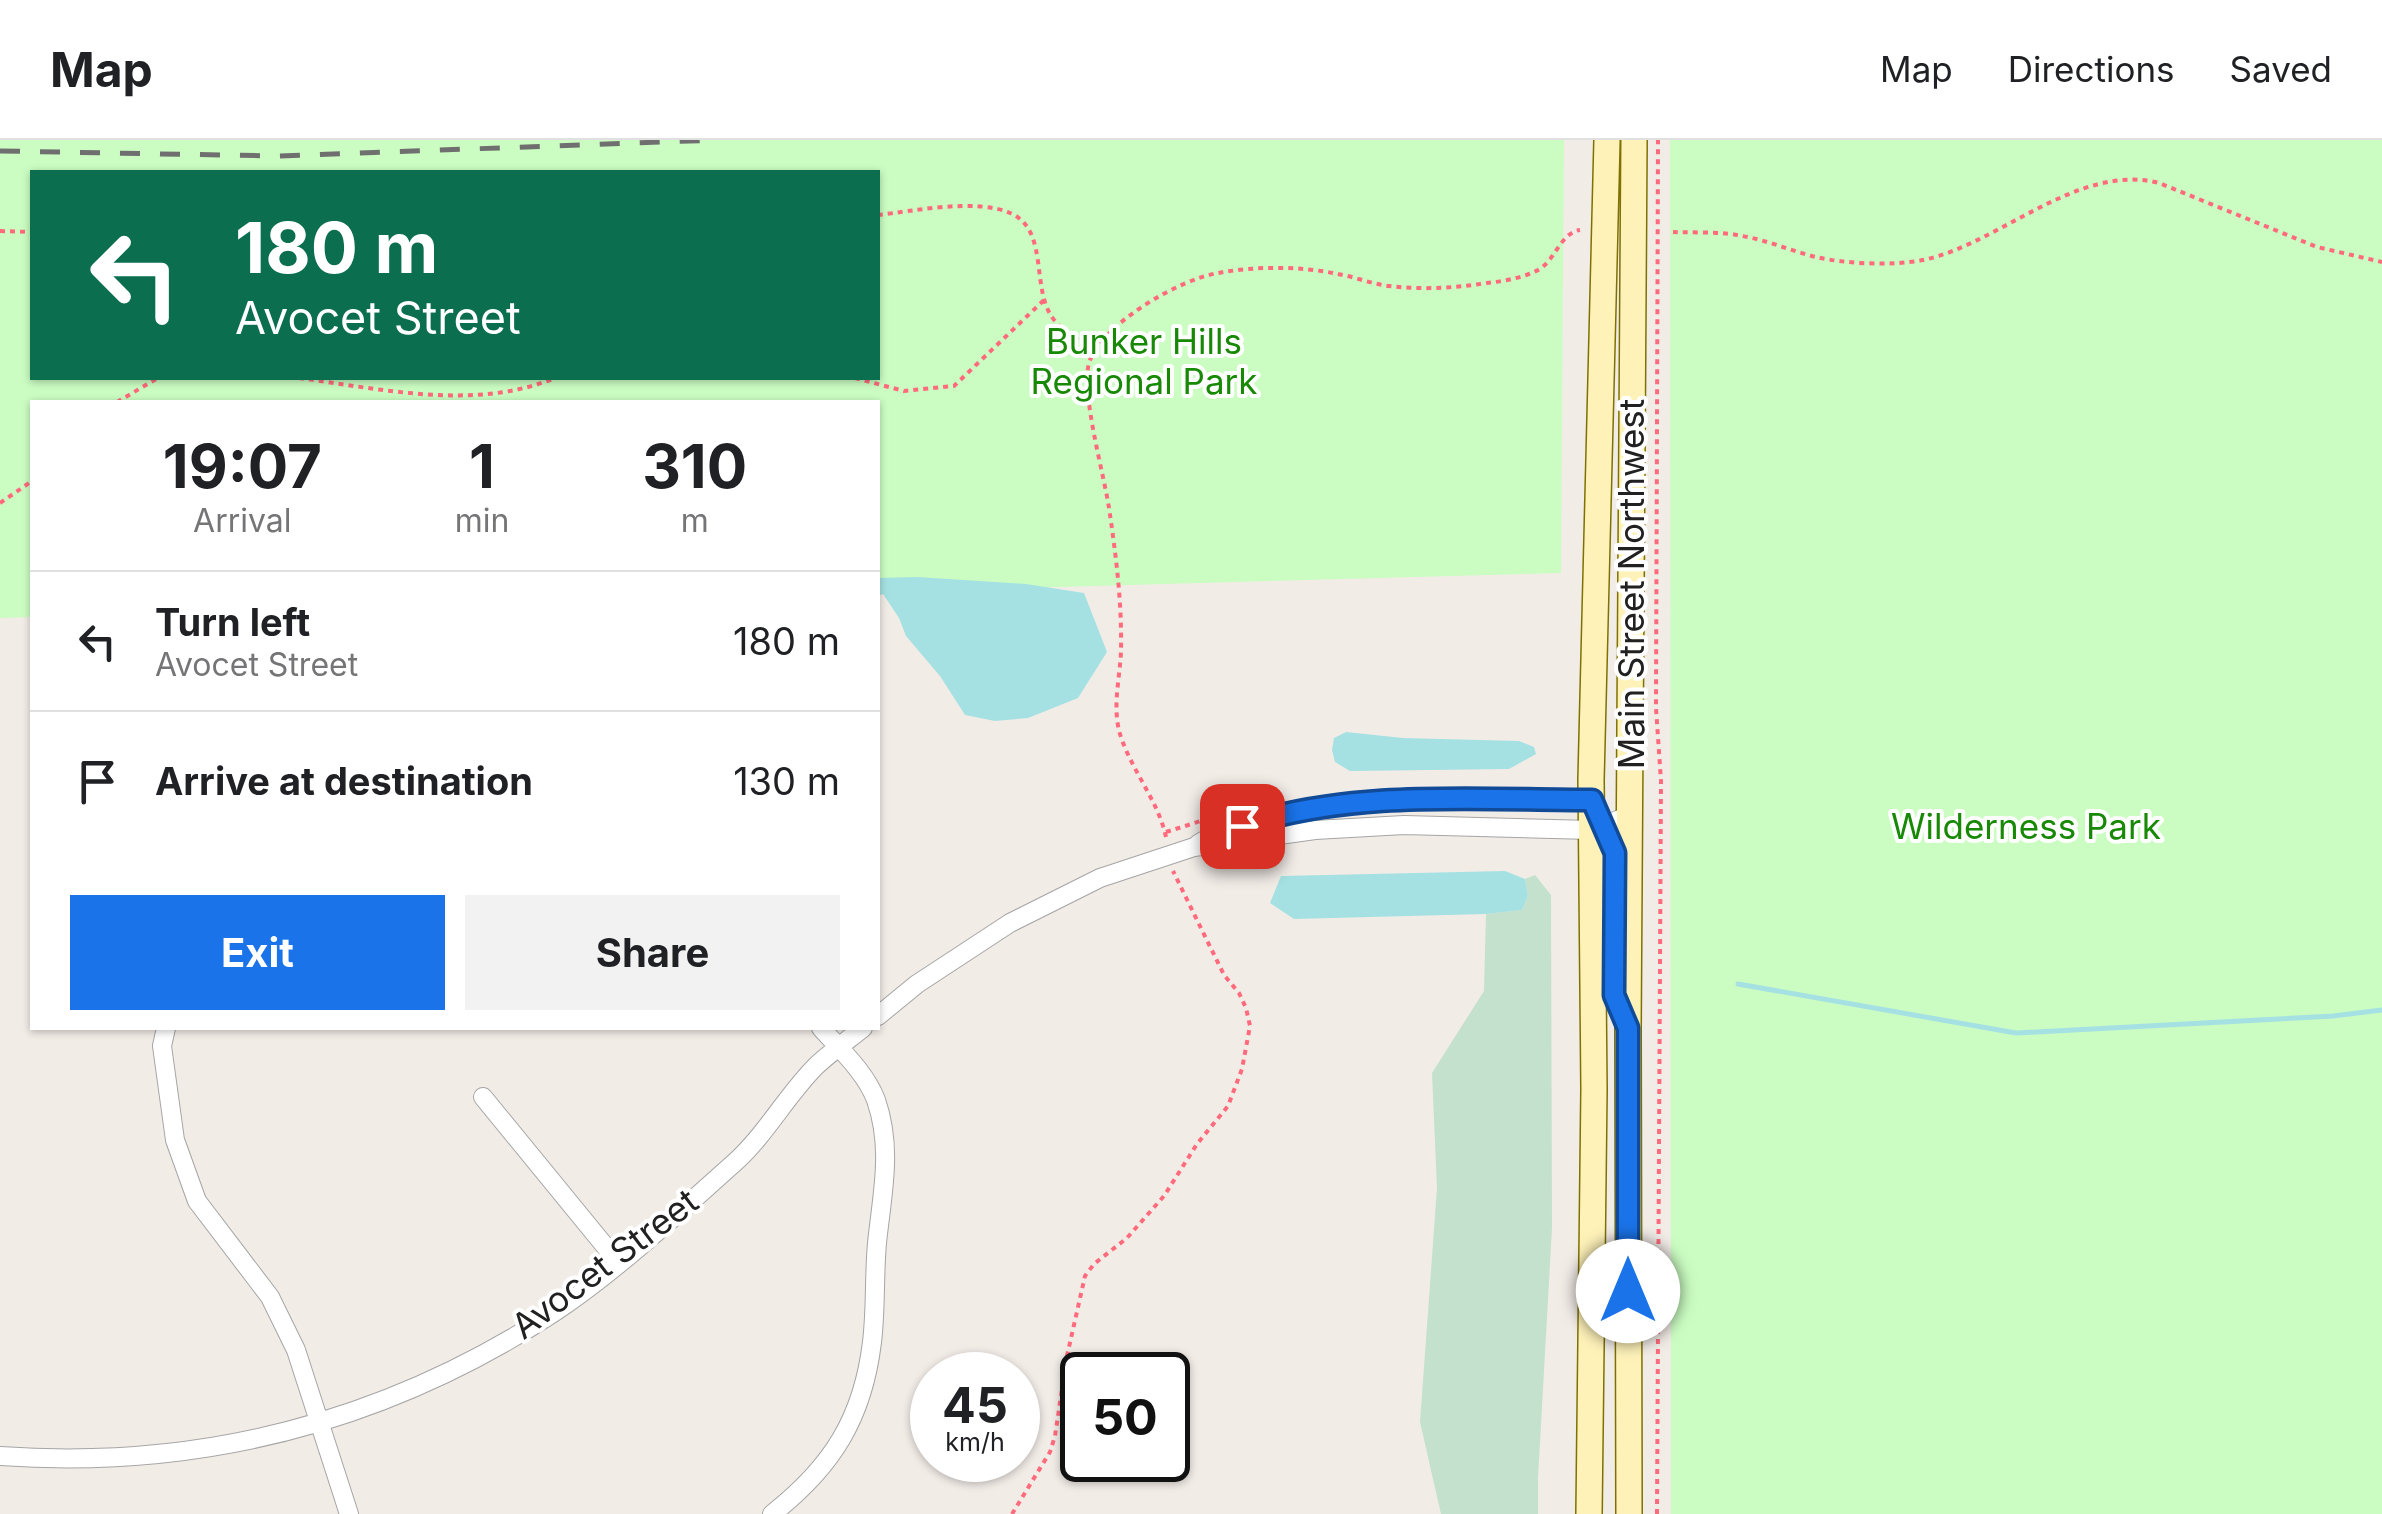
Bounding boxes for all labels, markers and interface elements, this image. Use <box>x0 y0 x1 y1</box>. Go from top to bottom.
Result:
text: Map <box>50 40 153 99</box>
text: Map <box>1880 48 1953 90</box>
text: Directions <box>2008 48 2175 90</box>
text: Saved <box>2230 48 2332 90</box>
text: 180 m <box>235 205 438 290</box>
icon: left <box>70 210 200 340</box>
text: Avocet Street <box>235 290 521 345</box>
park label: Bunker Hills Regional Park <box>1031 320 1257 402</box>
street label: Main Street Northwest <box>1610 399 1652 769</box>
text: 19:07 <box>163 430 322 502</box>
text: 1 <box>469 430 495 502</box>
text: 310 <box>642 430 747 502</box>
text: Arrival <box>193 501 292 540</box>
text: min <box>455 501 509 540</box>
text: m <box>681 501 709 540</box>
text: Turn left <box>155 599 310 645</box>
icon: left <box>70 614 125 669</box>
text: 180 m <box>733 618 840 664</box>
text: Avocet Street <box>155 645 358 684</box>
icon: arrive <box>70 754 125 809</box>
text: Arrive at destination <box>155 758 533 804</box>
text: 130 m <box>733 758 840 804</box>
pin <box>1200 784 1285 869</box>
icon: arrive <box>1215 799 1270 854</box>
park label: Wilderness Park <box>1891 805 2161 847</box>
button: Exit <box>70 895 445 1010</box>
button: Share <box>465 895 840 1010</box>
street label: Avocet Street <box>503 1180 706 1347</box>
position arrow <box>1576 1239 1680 1343</box>
speed limit sign: 50 <box>1060 1352 1190 1482</box>
text: 45 <box>942 1375 1008 1435</box>
text: km/h <box>945 1427 1005 1457</box>

